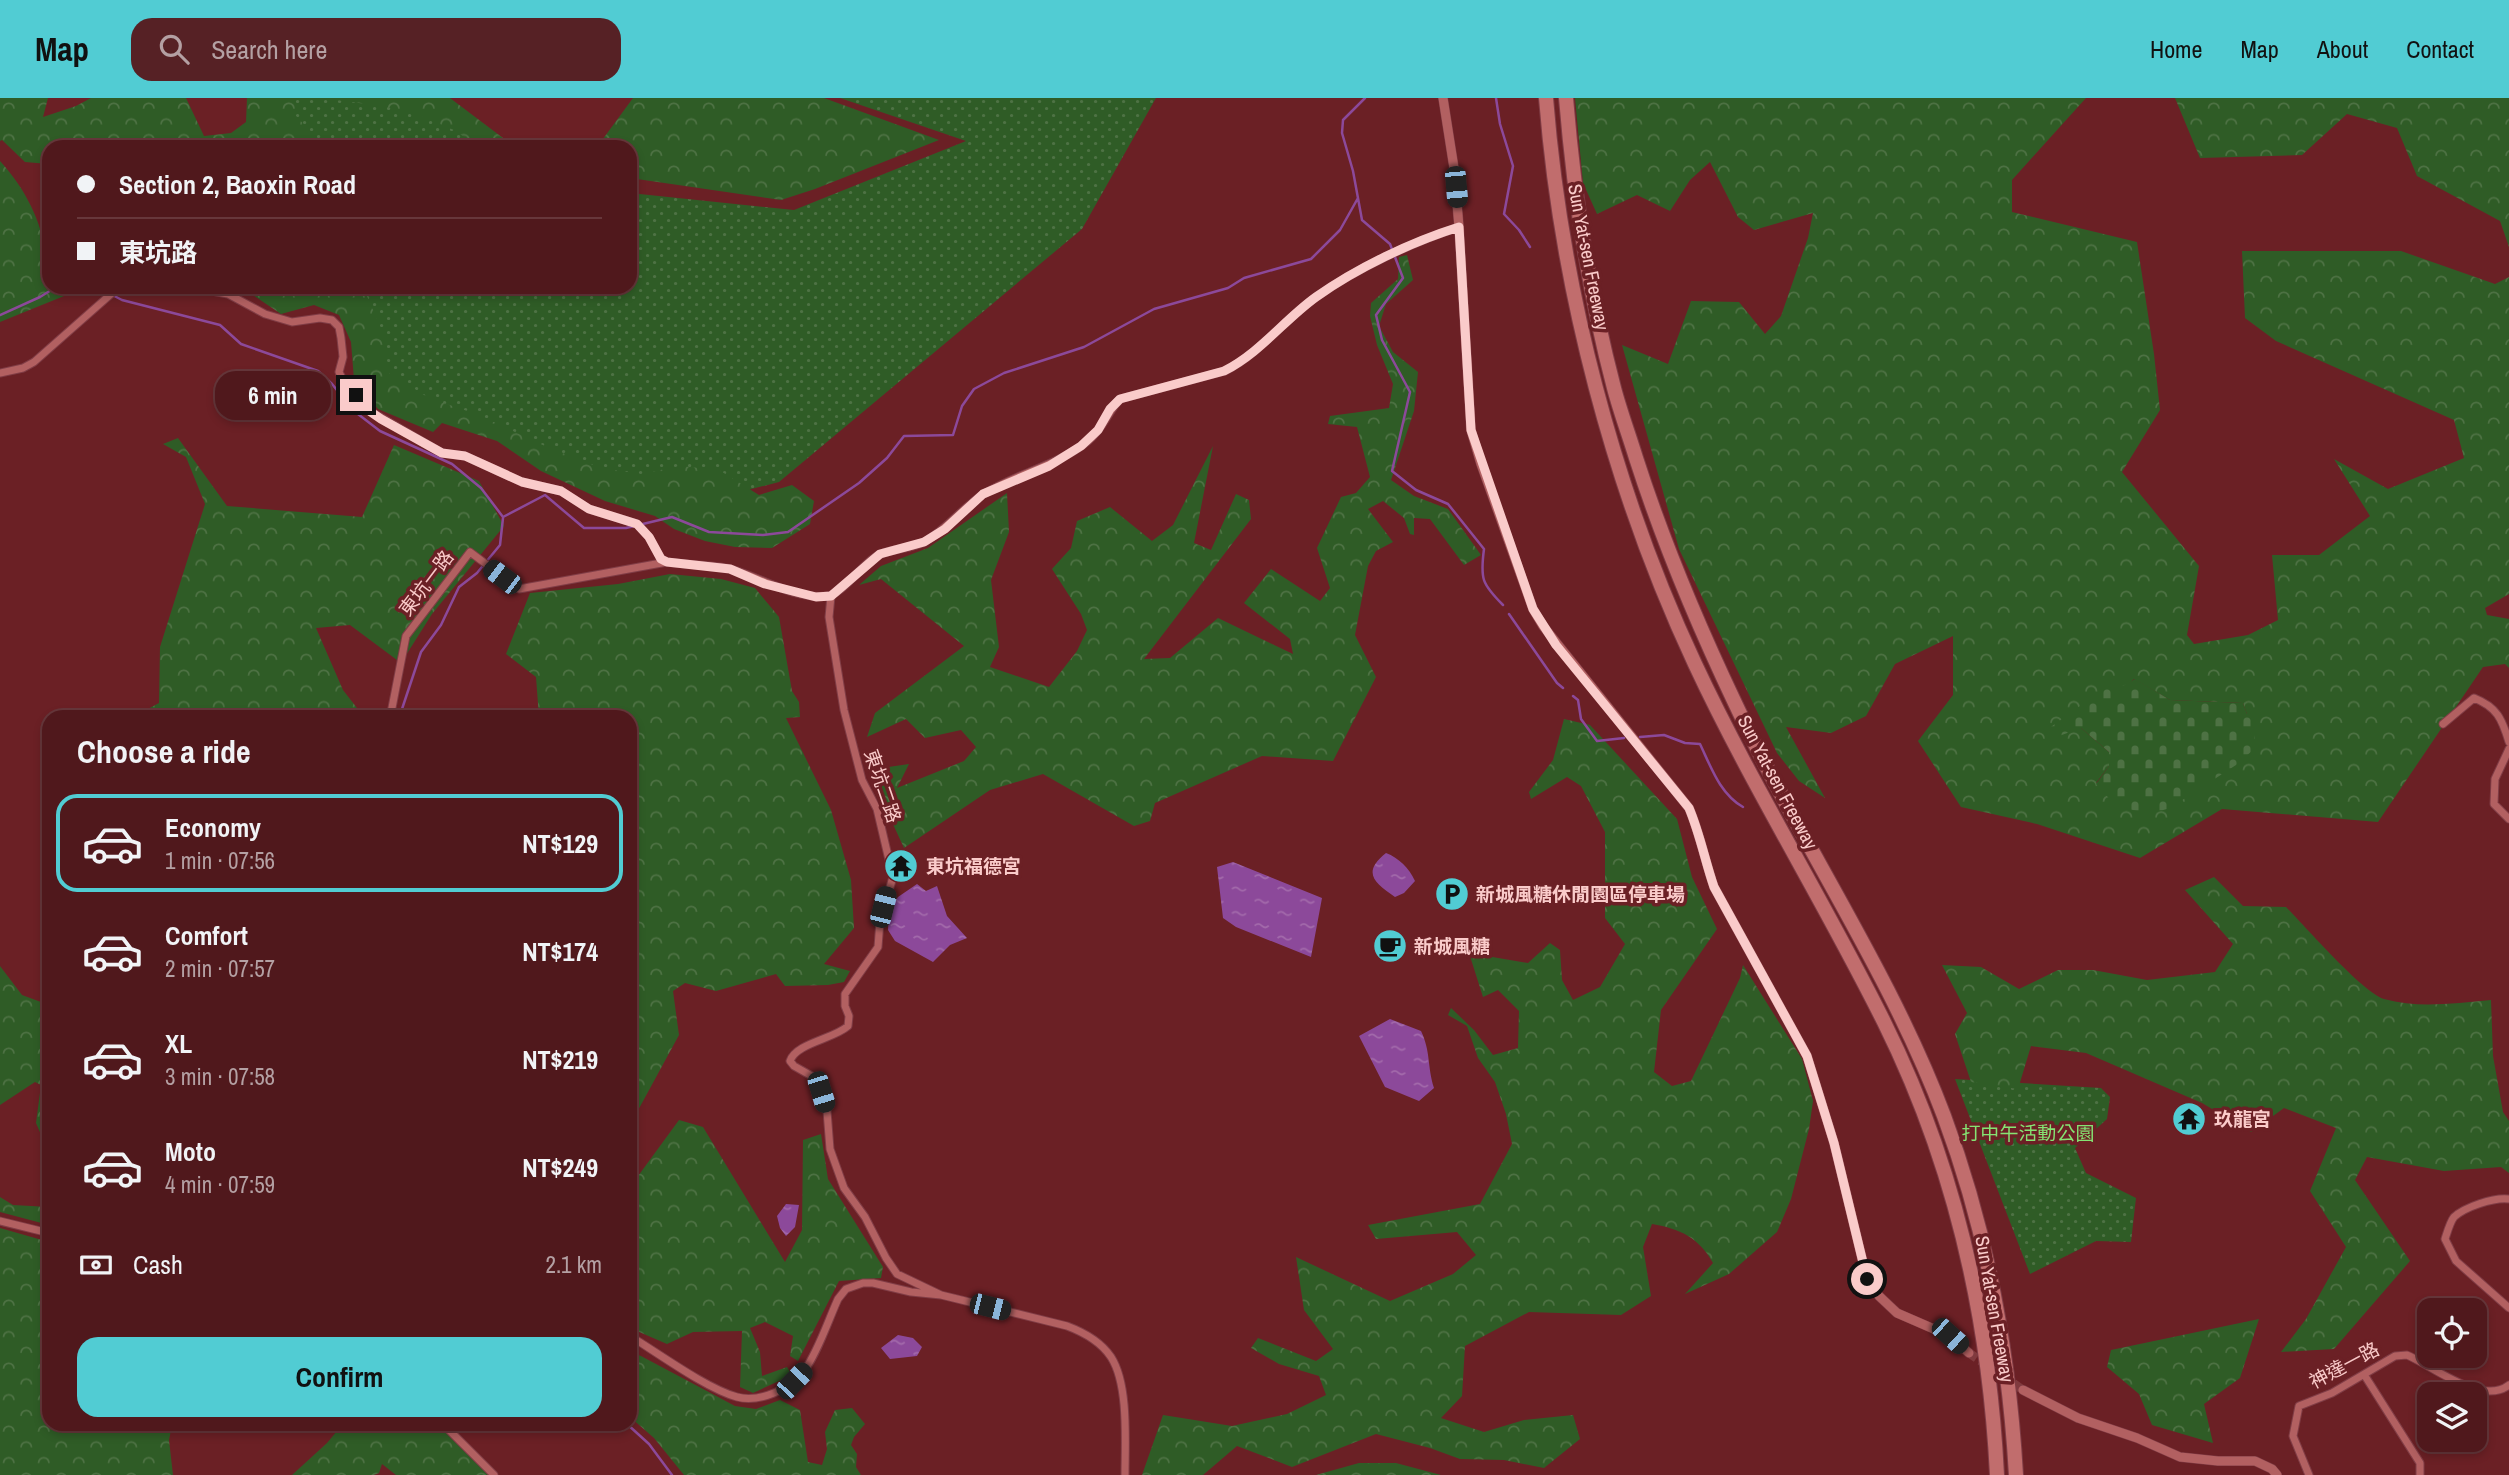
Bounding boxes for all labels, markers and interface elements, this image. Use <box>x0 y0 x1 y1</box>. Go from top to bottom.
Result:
search box <box>131 18 621 81</box>
text: Map <box>35 27 89 71</box>
icon: search <box>155 30 193 68</box>
text: Search here <box>211 32 327 67</box>
text: Home <box>2150 33 2202 65</box>
text: Map <box>2240 33 2279 65</box>
text: About <box>2317 33 2368 65</box>
text: Contact <box>2406 33 2474 65</box>
car <box>1444 165 1469 209</box>
text: Section 2, Baoxin Road <box>119 167 356 202</box>
street label: Sun Yat-sen Freeway <box>1562 182 1616 333</box>
text: 東坑路 <box>119 235 197 270</box>
callout: 6 min <box>216 370 332 420</box>
route end <box>340 379 372 411</box>
text: 6 min <box>248 380 298 411</box>
street label: 東坑一路 <box>393 545 459 621</box>
car <box>479 556 526 598</box>
street label: Sun Yat-sen Freeway <box>1732 710 1824 854</box>
text: Choose a ride <box>77 730 251 773</box>
street label: 東坑二路 <box>858 746 908 826</box>
text: Economy <box>165 810 261 845</box>
icon: car <box>81 812 144 875</box>
text: NT$129 <box>522 826 598 861</box>
text: 1 min · 07:56 <box>165 845 275 876</box>
temple icon: 東坑福德宮 <box>882 847 920 885</box>
place label: 東坑福德宮 <box>926 853 1021 879</box>
parking icon: 新城風糖休閒園區停車場 <box>1433 875 1471 913</box>
place label: 新城風糖休閒園區停車場 <box>1476 881 1685 907</box>
car <box>868 884 899 930</box>
text: Comfort <box>165 918 248 953</box>
icon: car <box>81 920 144 983</box>
cafe icon: 新城風糖 <box>1371 927 1409 965</box>
place label: 新城風糖 <box>1414 933 1490 959</box>
text: NT$174 <box>522 934 598 969</box>
text: 2 min · 07:57 <box>165 953 275 984</box>
text: XL <box>165 1026 192 1061</box>
icon: car <box>81 1028 144 1091</box>
text: NT$219 <box>522 1042 598 1077</box>
text: 3 min · 07:58 <box>165 1061 275 1092</box>
car <box>805 1069 838 1115</box>
temple icon: 玖龍宮 <box>2170 1100 2208 1138</box>
place label: 玖龍宮 <box>2214 1106 2271 1132</box>
park label: 打中午活動公園 <box>1961 1120 2095 1146</box>
text: Moto <box>165 1134 216 1169</box>
icon: car <box>81 1136 144 1199</box>
text: NT$249 <box>522 1150 598 1185</box>
text: 4 min · 07:59 <box>165 1169 275 1200</box>
street label: Sun Yat-sen Freeway <box>1969 1234 2021 1385</box>
icon: cash <box>77 1246 115 1284</box>
text: Cash <box>133 1247 183 1282</box>
text: 2.1 km <box>545 1249 602 1280</box>
route start <box>1851 1263 1883 1295</box>
car <box>968 1292 1013 1322</box>
map controls <box>2417 1298 2487 1452</box>
button: locate <box>2417 1298 2487 1368</box>
car <box>1928 1314 1973 1358</box>
street label: 神達一路 <box>2304 1336 2384 1394</box>
button: Confirm <box>77 1337 602 1417</box>
car <box>772 1359 817 1403</box>
button: layers <box>2417 1382 2487 1452</box>

